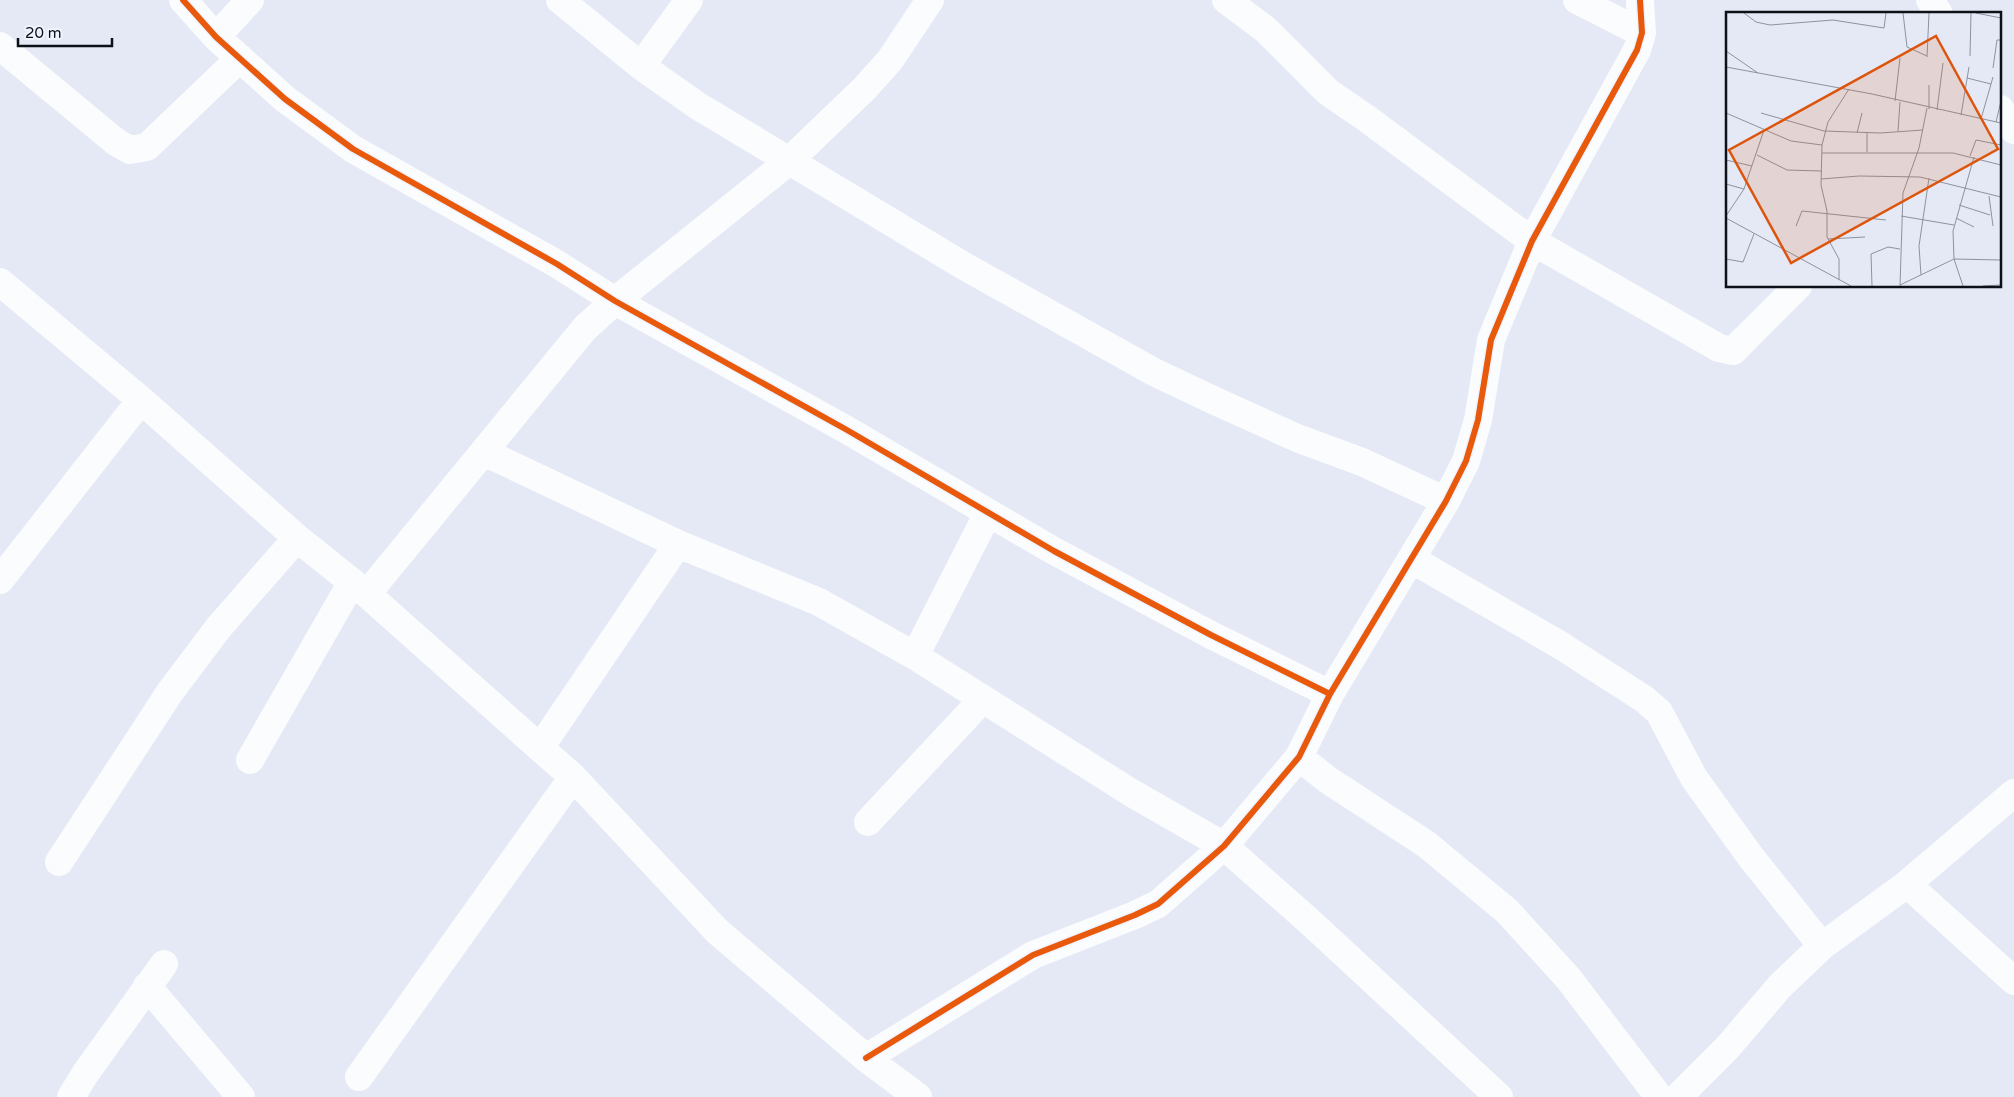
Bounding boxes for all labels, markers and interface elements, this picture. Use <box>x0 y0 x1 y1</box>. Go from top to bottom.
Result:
inset map <box>1726 12 2002 288</box>
scale bar <box>18 15 111 47</box>
text: 20 m <box>25 24 62 42</box>

